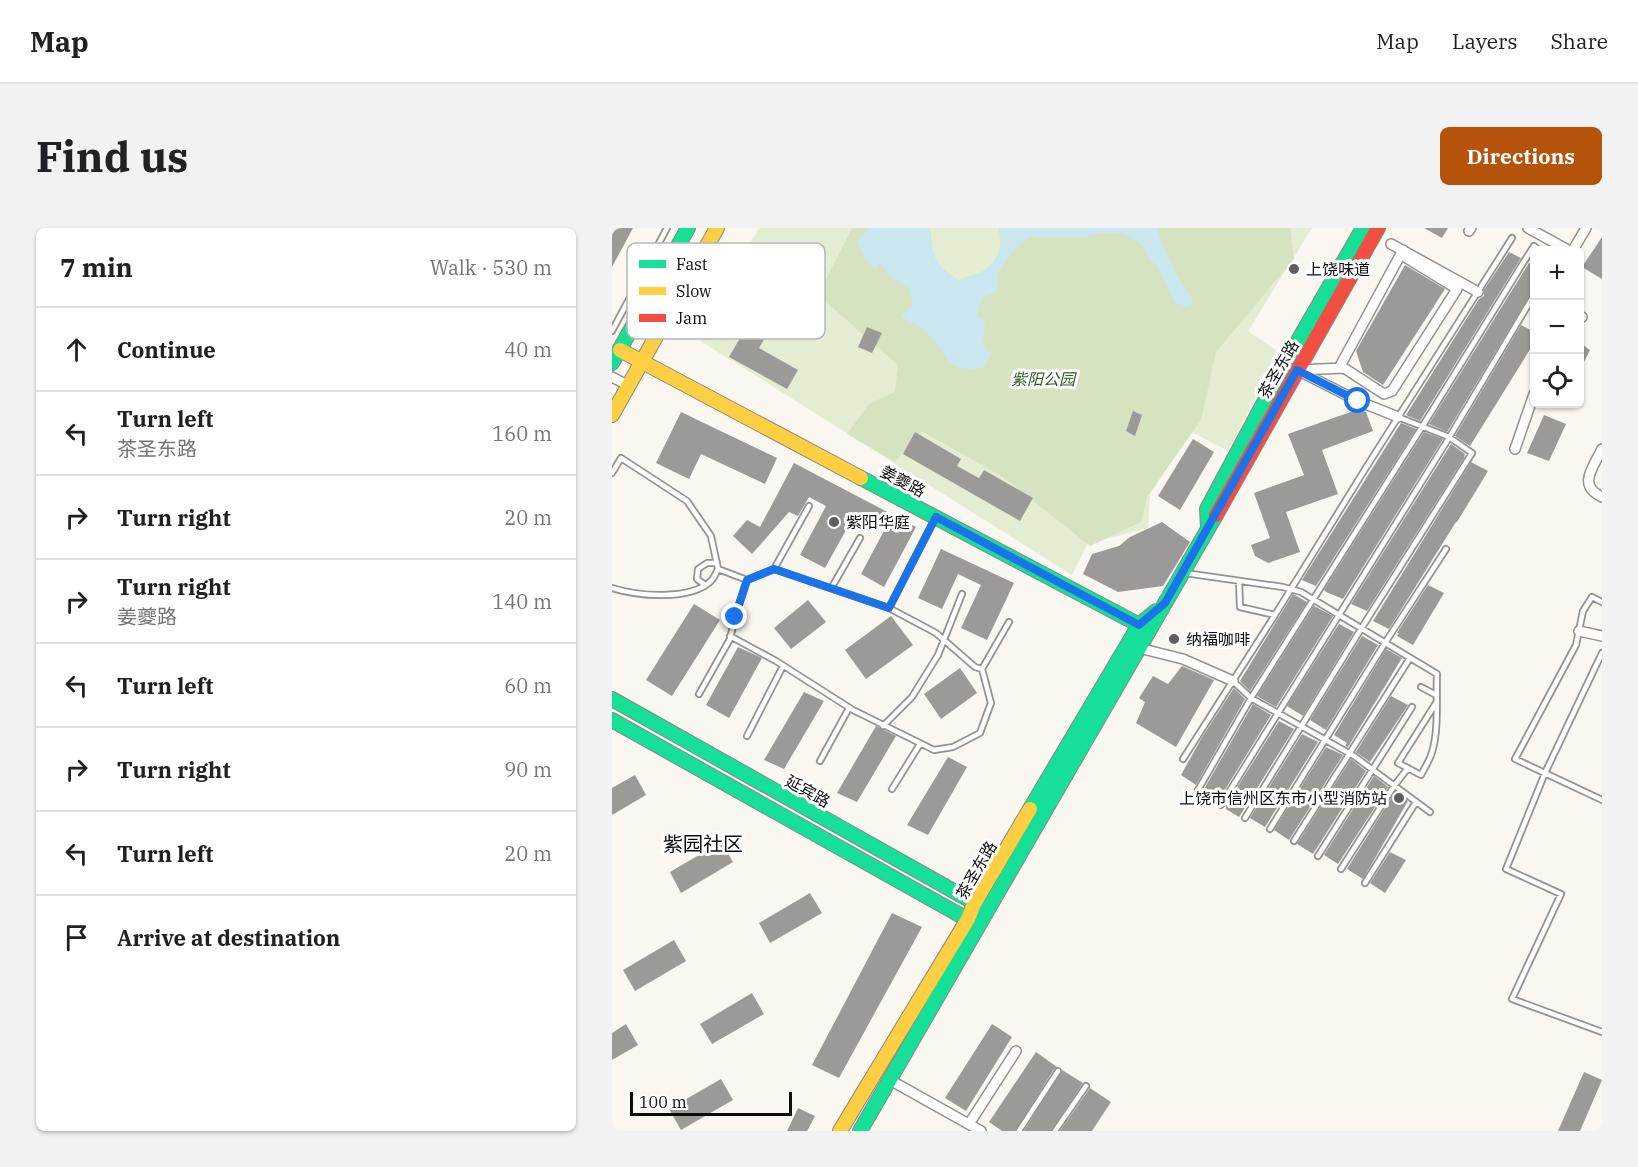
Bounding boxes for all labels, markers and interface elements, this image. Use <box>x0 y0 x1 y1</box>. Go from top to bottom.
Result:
text: Map <box>30 23 89 60</box>
text: Map <box>1376 27 1419 55</box>
text: Layers <box>1452 27 1518 55</box>
text: Share <box>1551 27 1608 55</box>
button: Directions <box>1440 127 1602 185</box>
text: Find us <box>36 129 188 184</box>
legend <box>627 243 825 339</box>
map controls <box>1530 246 1584 408</box>
button: + <box>1530 246 1584 300</box>
text: 7 min <box>60 250 133 284</box>
text: Walk · 530 m <box>430 254 552 281</box>
text: Fast <box>676 254 708 274</box>
place label: 上饶味道 <box>1306 259 1370 279</box>
marker: 上饶味道 <box>1287 262 1301 276</box>
text: Slow <box>676 281 712 301</box>
button: − <box>1530 300 1584 354</box>
text: Jam <box>676 308 707 328</box>
icon: ahead <box>60 333 93 366</box>
text: Continue <box>117 335 216 364</box>
text: 40 m <box>504 336 552 363</box>
street label: 茶圣东路 <box>1253 336 1303 402</box>
button: locate <box>1530 354 1584 408</box>
park label: 紫阳公园 <box>1011 369 1077 389</box>
route start <box>1344 387 1370 413</box>
text: Turn left <box>117 404 213 433</box>
icon: left <box>60 417 93 450</box>
text: 160 m <box>492 420 552 447</box>
text: 茶圣东路 <box>117 435 197 462</box>
street label: 姜夔路 <box>877 461 929 501</box>
icon: right <box>60 501 93 534</box>
text: Turn right <box>117 503 231 532</box>
text: 20 m <box>504 504 552 531</box>
place label: 紫阳华庭 <box>846 512 910 532</box>
marker: 紫阳华庭 <box>827 515 841 529</box>
text: Turn right <box>117 572 231 601</box>
icon: right <box>60 585 93 618</box>
text: 140 m <box>492 588 552 615</box>
text: 姜夔路 <box>117 603 177 630</box>
route end <box>721 603 747 629</box>
place label: 纳福咖啡 <box>1186 629 1250 649</box>
marker: 纳福咖啡 <box>1167 632 1181 646</box>
icon: left <box>60 669 93 702</box>
text: Turn left <box>117 671 213 700</box>
text: 60 m <box>504 672 552 699</box>
icon: right <box>60 753 93 786</box>
text: Turn right <box>117 755 231 784</box>
text: 90 m <box>504 756 552 783</box>
street label: 延宾路 <box>782 771 834 811</box>
place label: 上饶市信州区东市小型消防站 <box>1179 788 1387 808</box>
marker: 上饶市信州区东市小型消防站 <box>1392 791 1406 805</box>
district label: 紫园社区 <box>663 830 743 857</box>
icon: left <box>60 837 93 870</box>
street label: 茶圣东路 <box>951 837 1001 903</box>
text: Turn left <box>117 839 213 868</box>
text: 20 m <box>504 840 552 867</box>
icon: arrive <box>60 921 93 954</box>
text: Arrive at destination <box>117 923 340 952</box>
scale bar <box>630 1089 792 1116</box>
text: 100 m <box>639 1092 687 1112</box>

